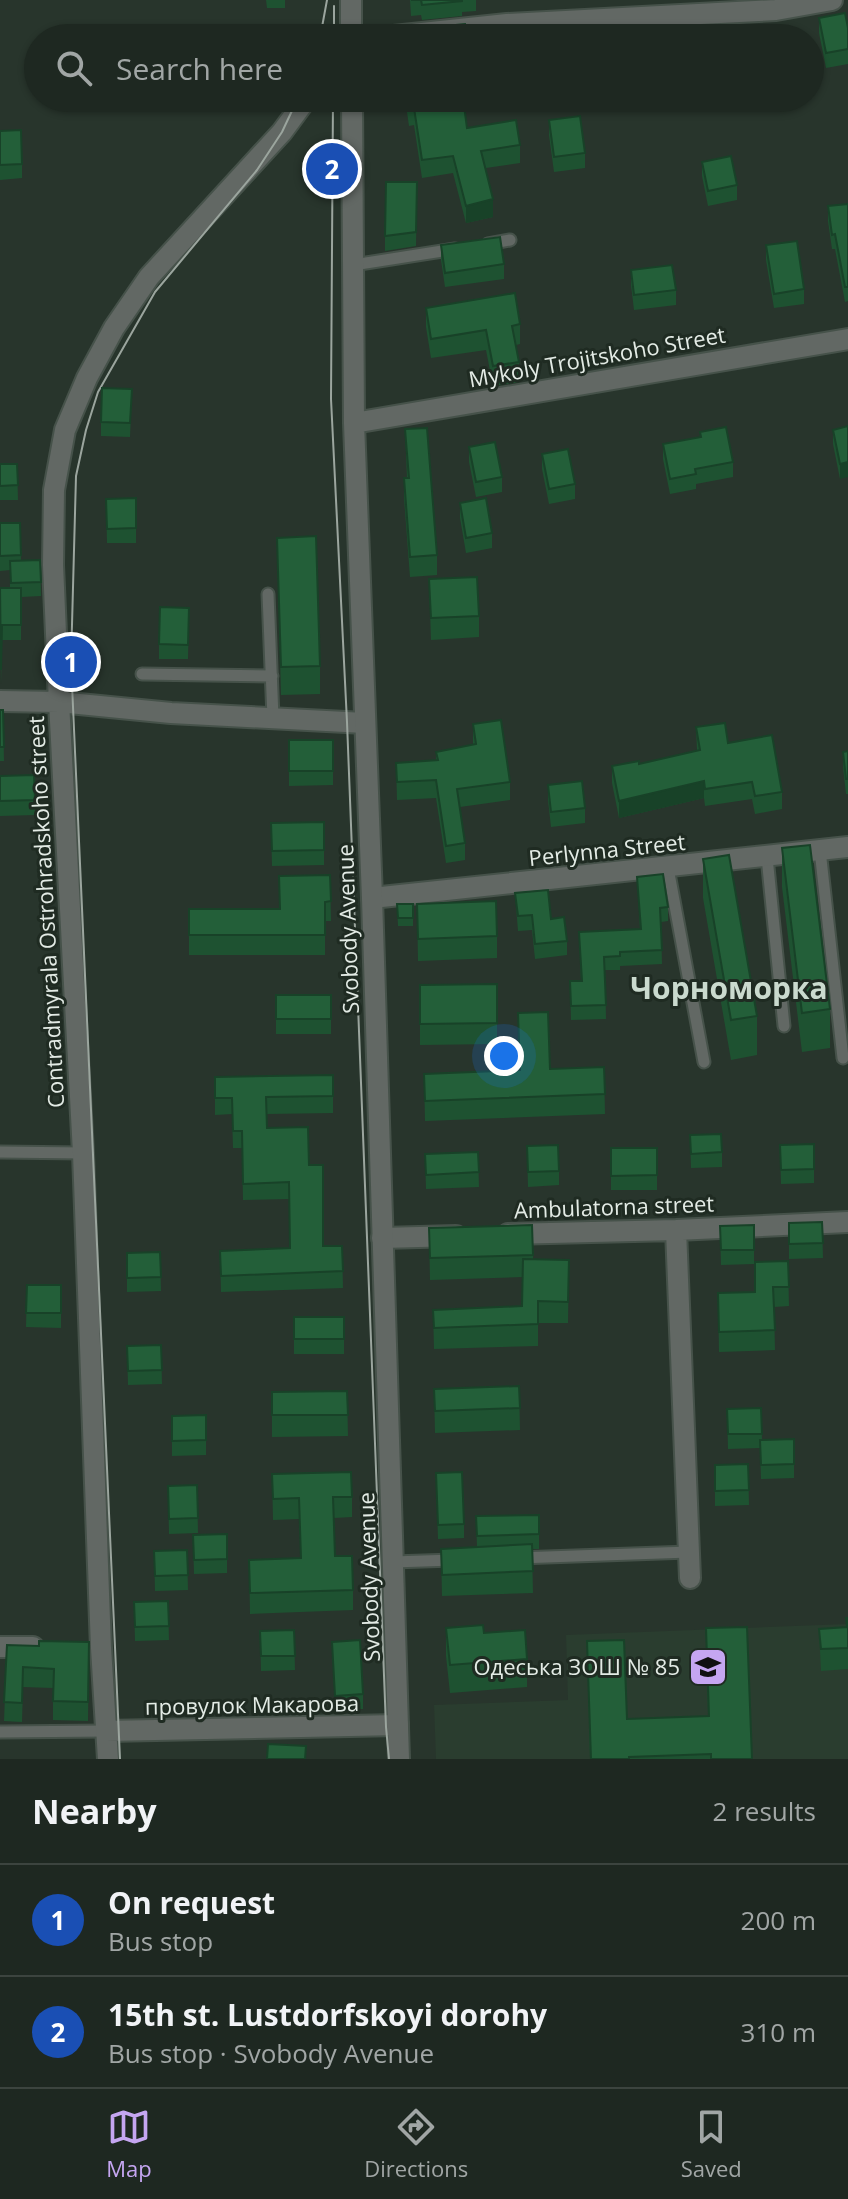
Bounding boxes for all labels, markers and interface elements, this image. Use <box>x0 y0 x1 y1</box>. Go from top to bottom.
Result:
search box <box>24 24 824 112</box>
icon: search <box>52 46 96 90</box>
text: Search here <box>116 48 283 89</box>
pin: 2 <box>306 139 358 199</box>
street label: Mykoly Trojitskoho Street <box>466 319 728 393</box>
pin: 1 <box>45 632 97 692</box>
street label: Contradmyrala Ostrohradskoho street <box>20 715 70 1109</box>
street label: Perlynna Street <box>527 826 687 872</box>
street label: Svobody Avenue <box>329 844 365 1014</box>
district label: Чорноморка <box>630 967 828 1008</box>
your location <box>484 1036 524 1076</box>
street label: Ambulatorna street <box>513 1188 715 1224</box>
street label: Svobody Avenue <box>350 1492 386 1662</box>
school or university icon: Одеська ЗОШ № 85 <box>687 1646 729 1688</box>
place label: Одеська ЗОШ № 85 <box>473 1651 680 1681</box>
street label: провулок Макарова <box>145 1687 359 1721</box>
text: Nearby <box>32 1788 157 1834</box>
text: 2 results <box>713 1793 816 1829</box>
text: On request <box>108 1882 275 1923</box>
text: 1 <box>51 1902 65 1938</box>
text: 200 m <box>741 1902 816 1938</box>
text: Bus stop <box>108 1923 213 1959</box>
text: 15th st. Lustdorfskoyi dorohy <box>108 1994 547 2035</box>
text: 2 <box>51 2014 65 2050</box>
text: 310 m <box>741 2014 816 2050</box>
text: Bus stop · Svobody Avenue <box>108 2035 434 2071</box>
tab: Map <box>106 2105 152 2183</box>
tab: Directions <box>364 2105 468 2183</box>
tab: Saved <box>681 2105 742 2183</box>

